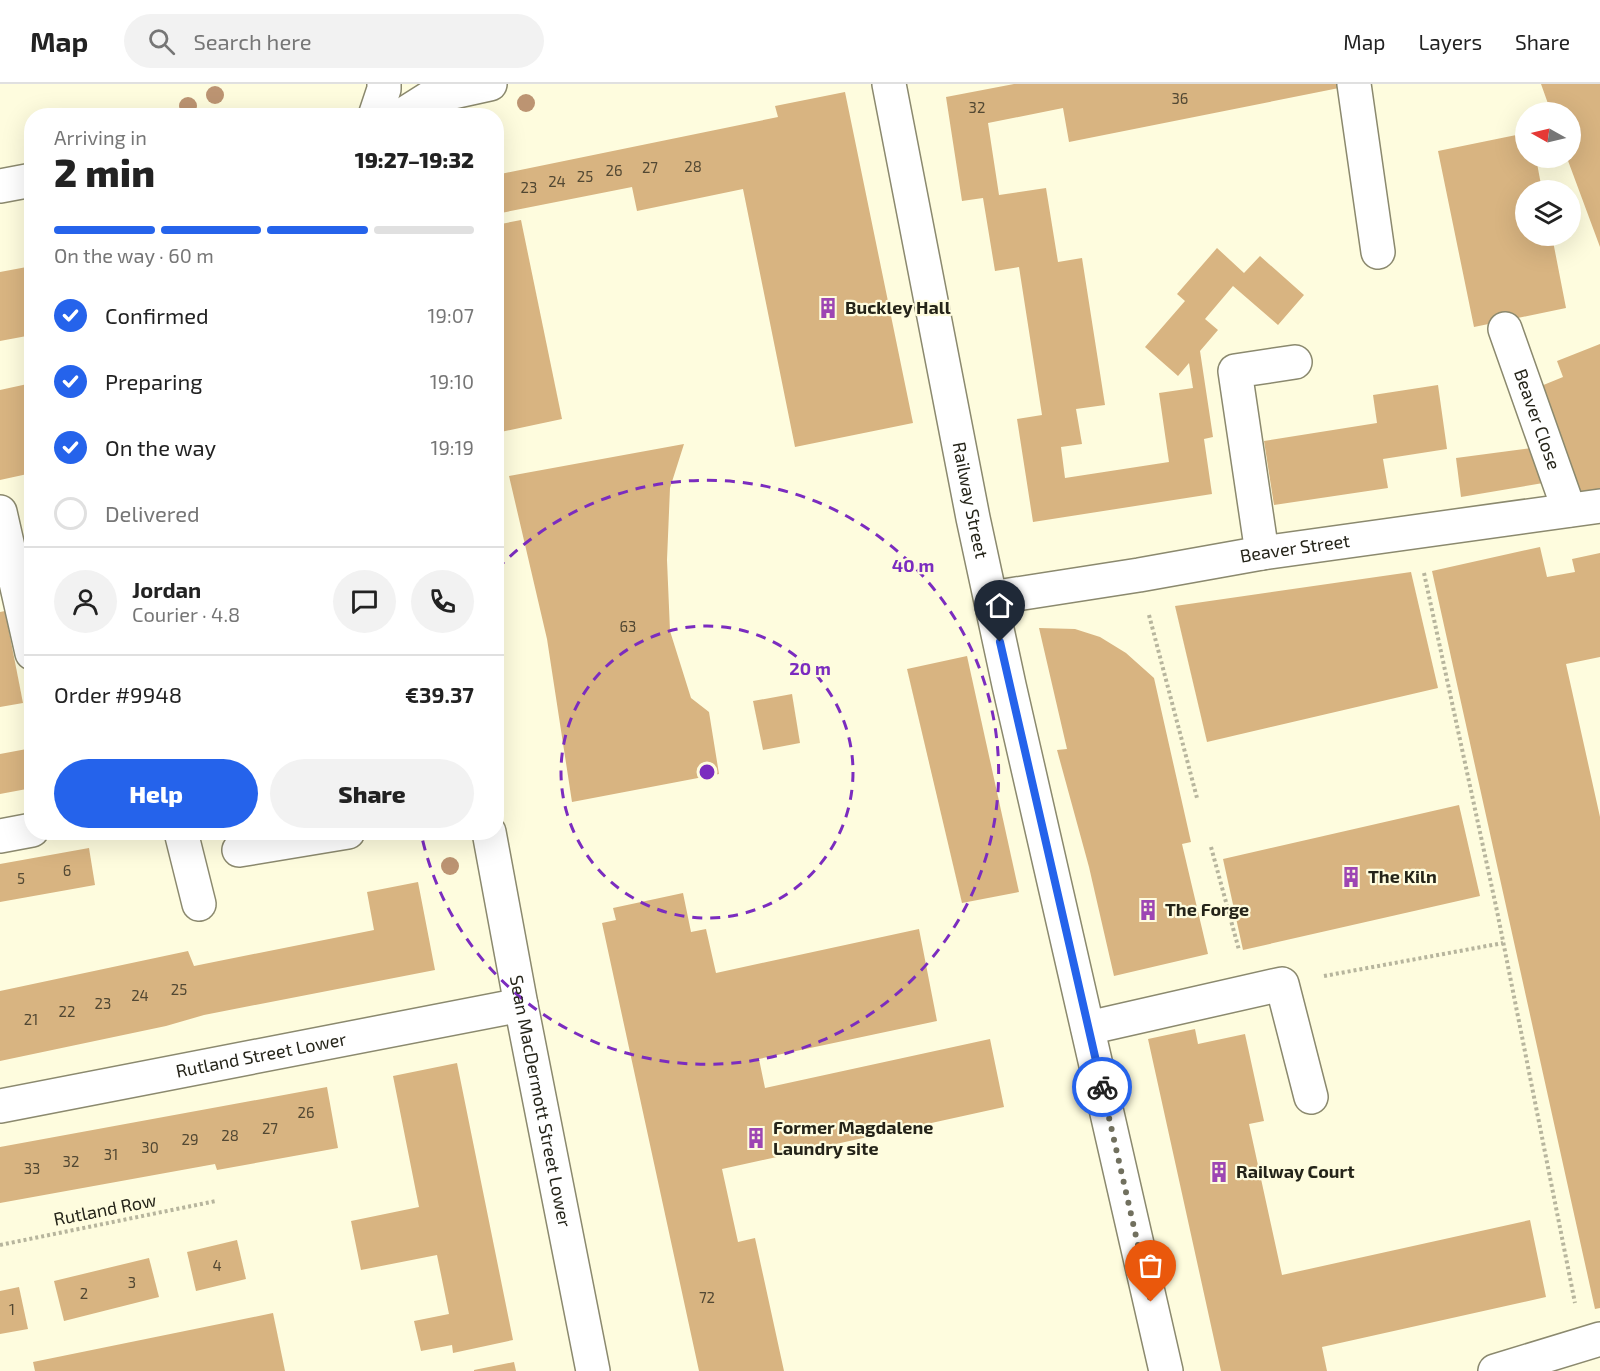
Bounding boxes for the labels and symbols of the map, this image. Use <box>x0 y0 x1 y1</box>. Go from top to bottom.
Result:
house number: 36 <box>1172 89 1188 107</box>
house number: 32 <box>969 98 985 116</box>
north arrow <box>1515 102 1581 168</box>
house number: 28 <box>684 157 702 175</box>
house number: 27 <box>642 158 658 176</box>
house number: 26 <box>605 161 623 179</box>
house number: 25 <box>577 167 593 185</box>
house number: 24 <box>548 172 566 190</box>
house number: 23 <box>521 178 537 196</box>
building icon: Buckley Hall <box>816 296 840 320</box>
place label: Buckley Hall <box>845 296 951 318</box>
street label: Beaver Close <box>1510 366 1566 473</box>
street label: Railway Street <box>948 440 993 561</box>
street label: Beaver Street <box>1238 529 1351 567</box>
text: 40 m <box>892 554 934 576</box>
pin <box>974 580 1025 642</box>
house number: 63 <box>620 617 636 635</box>
text: 20 m <box>789 657 831 679</box>
centre of rings <box>697 762 717 782</box>
house number: 6 <box>63 861 71 879</box>
building icon: The Kiln <box>1339 865 1363 889</box>
place label: The Kiln <box>1368 865 1437 887</box>
house number: 5 <box>17 869 25 887</box>
building icon: The Forge <box>1136 898 1160 922</box>
place label: The Forge <box>1165 898 1249 920</box>
street label: Sean MacDermott Street Lower <box>506 973 576 1229</box>
house number: 25 <box>171 980 187 998</box>
house number: 24 <box>131 986 149 1004</box>
house number: 23 <box>95 994 111 1012</box>
house number: 22 <box>59 1002 75 1020</box>
house number: 21 <box>24 1010 38 1028</box>
street label: Rutland Street Lower <box>174 1027 348 1082</box>
courier <box>1072 1057 1132 1117</box>
house number: 26 <box>297 1103 315 1121</box>
place label: Former Magdalene Laundry site <box>773 1116 933 1159</box>
house number: 27 <box>262 1119 278 1137</box>
house number: 28 <box>221 1126 239 1144</box>
building icon: Former Magdalene Laundry site <box>744 1126 768 1150</box>
house number: 29 <box>181 1130 199 1148</box>
house number: 30 <box>141 1138 159 1156</box>
house number: 31 <box>104 1145 118 1163</box>
house number: 32 <box>63 1152 79 1170</box>
house number: 33 <box>24 1159 40 1177</box>
building icon: Railway Court <box>1207 1160 1231 1184</box>
place label: Railway Court <box>1236 1160 1355 1182</box>
street label: Rutland Row <box>52 1188 158 1230</box>
pin <box>1125 1240 1176 1302</box>
house number: 4 <box>212 1256 222 1274</box>
house number: 3 <box>128 1273 136 1291</box>
house number: 2 <box>80 1284 88 1302</box>
house number: 72 <box>699 1288 715 1306</box>
house number: 1 <box>9 1300 15 1318</box>

